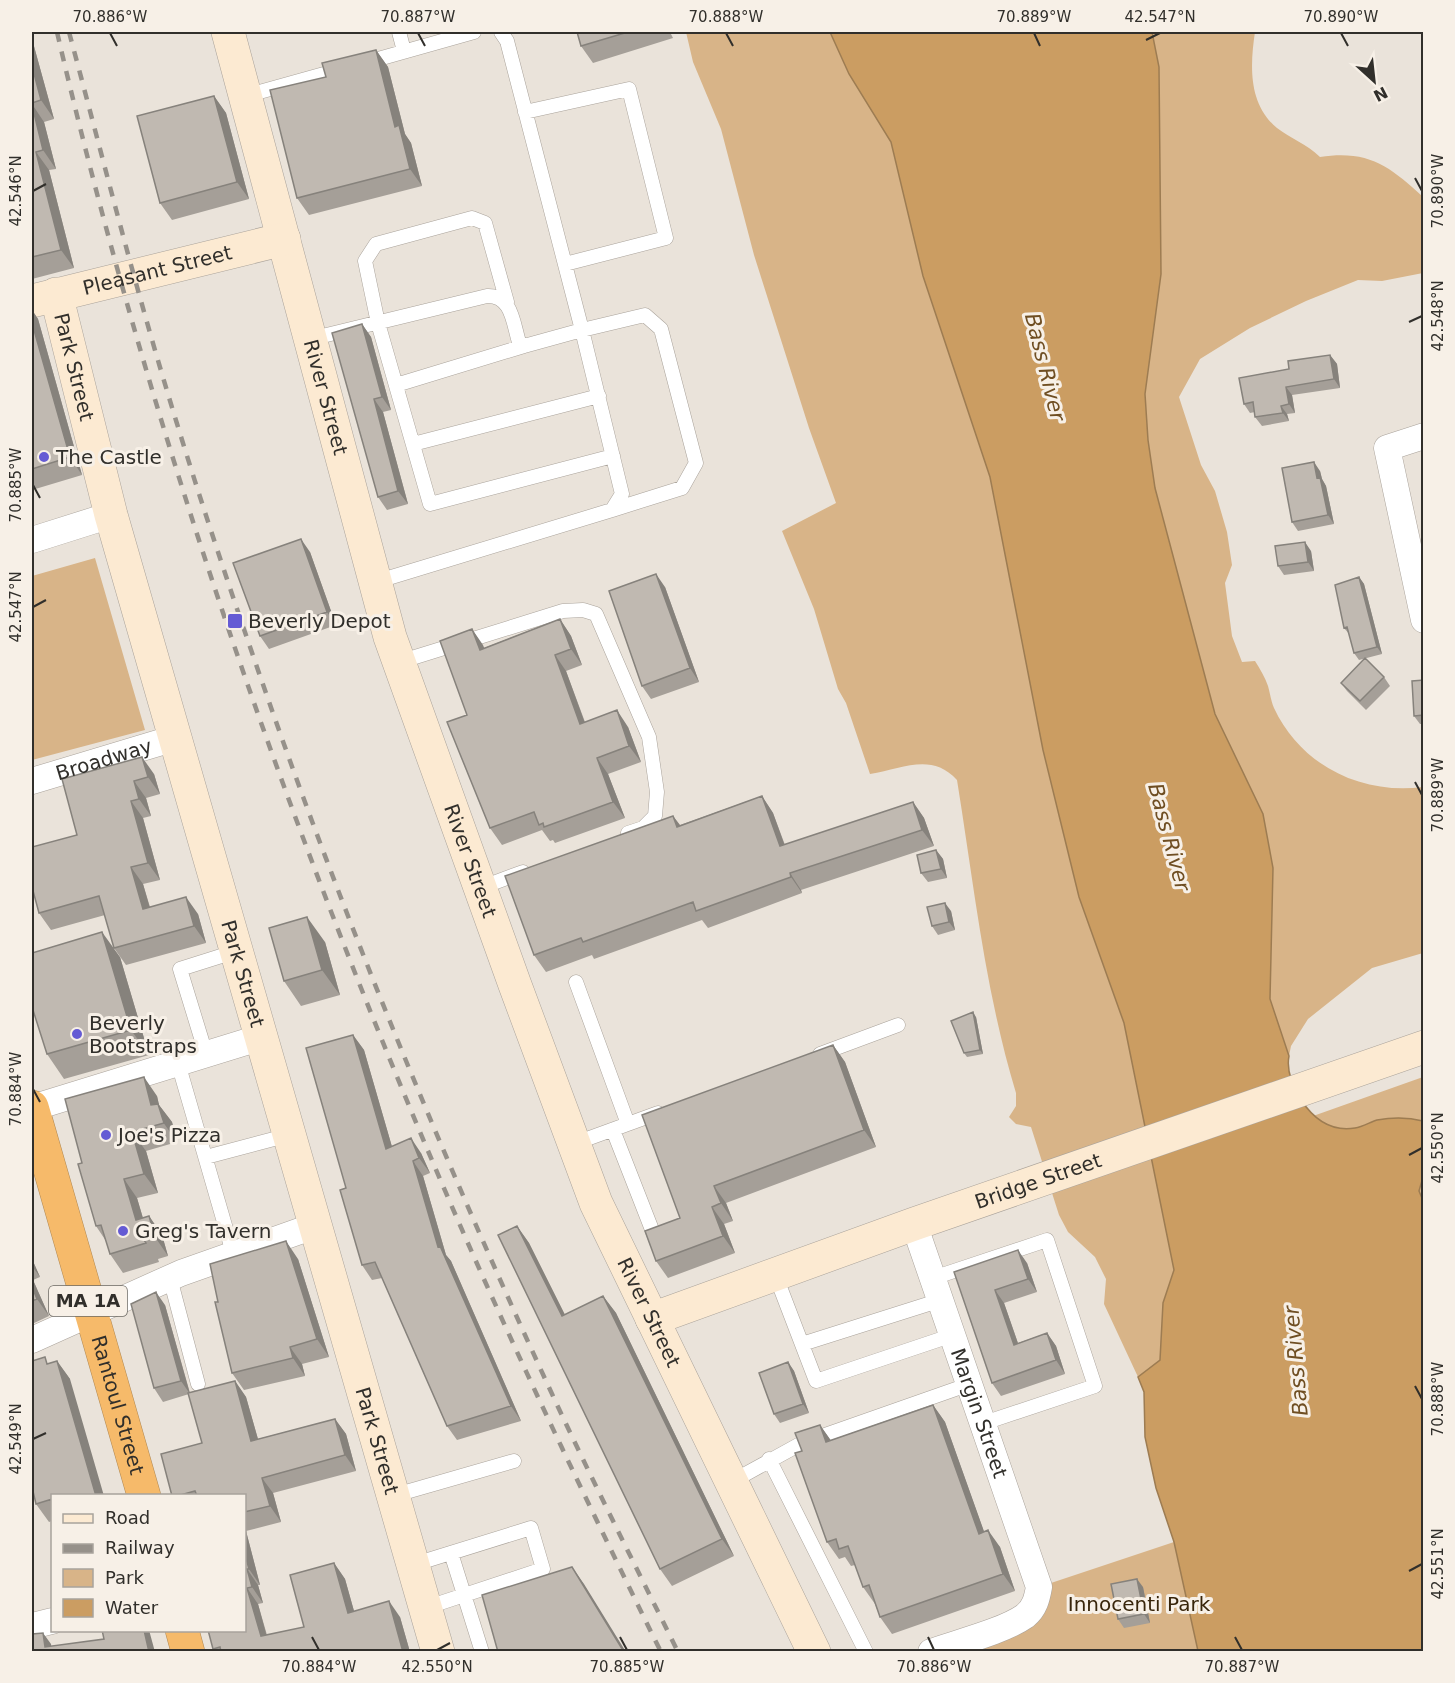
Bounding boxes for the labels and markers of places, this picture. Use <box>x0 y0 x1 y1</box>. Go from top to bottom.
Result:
place label: The Castle <box>55 445 162 469</box>
marker: The Castle <box>37 450 51 464</box>
place label: Beverly Depot <box>248 609 391 633</box>
marker: Beverly Depot <box>226 612 244 630</box>
place label: Beverly Bootstraps <box>89 1011 197 1058</box>
marker: Beverly Bootstraps <box>70 1027 84 1041</box>
place label: Joe's Pizza <box>116 1123 221 1147</box>
marker: Joe's Pizza <box>99 1128 113 1142</box>
place label: Greg's Tavern <box>135 1219 271 1243</box>
marker: Greg's Tavern <box>116 1224 130 1238</box>

